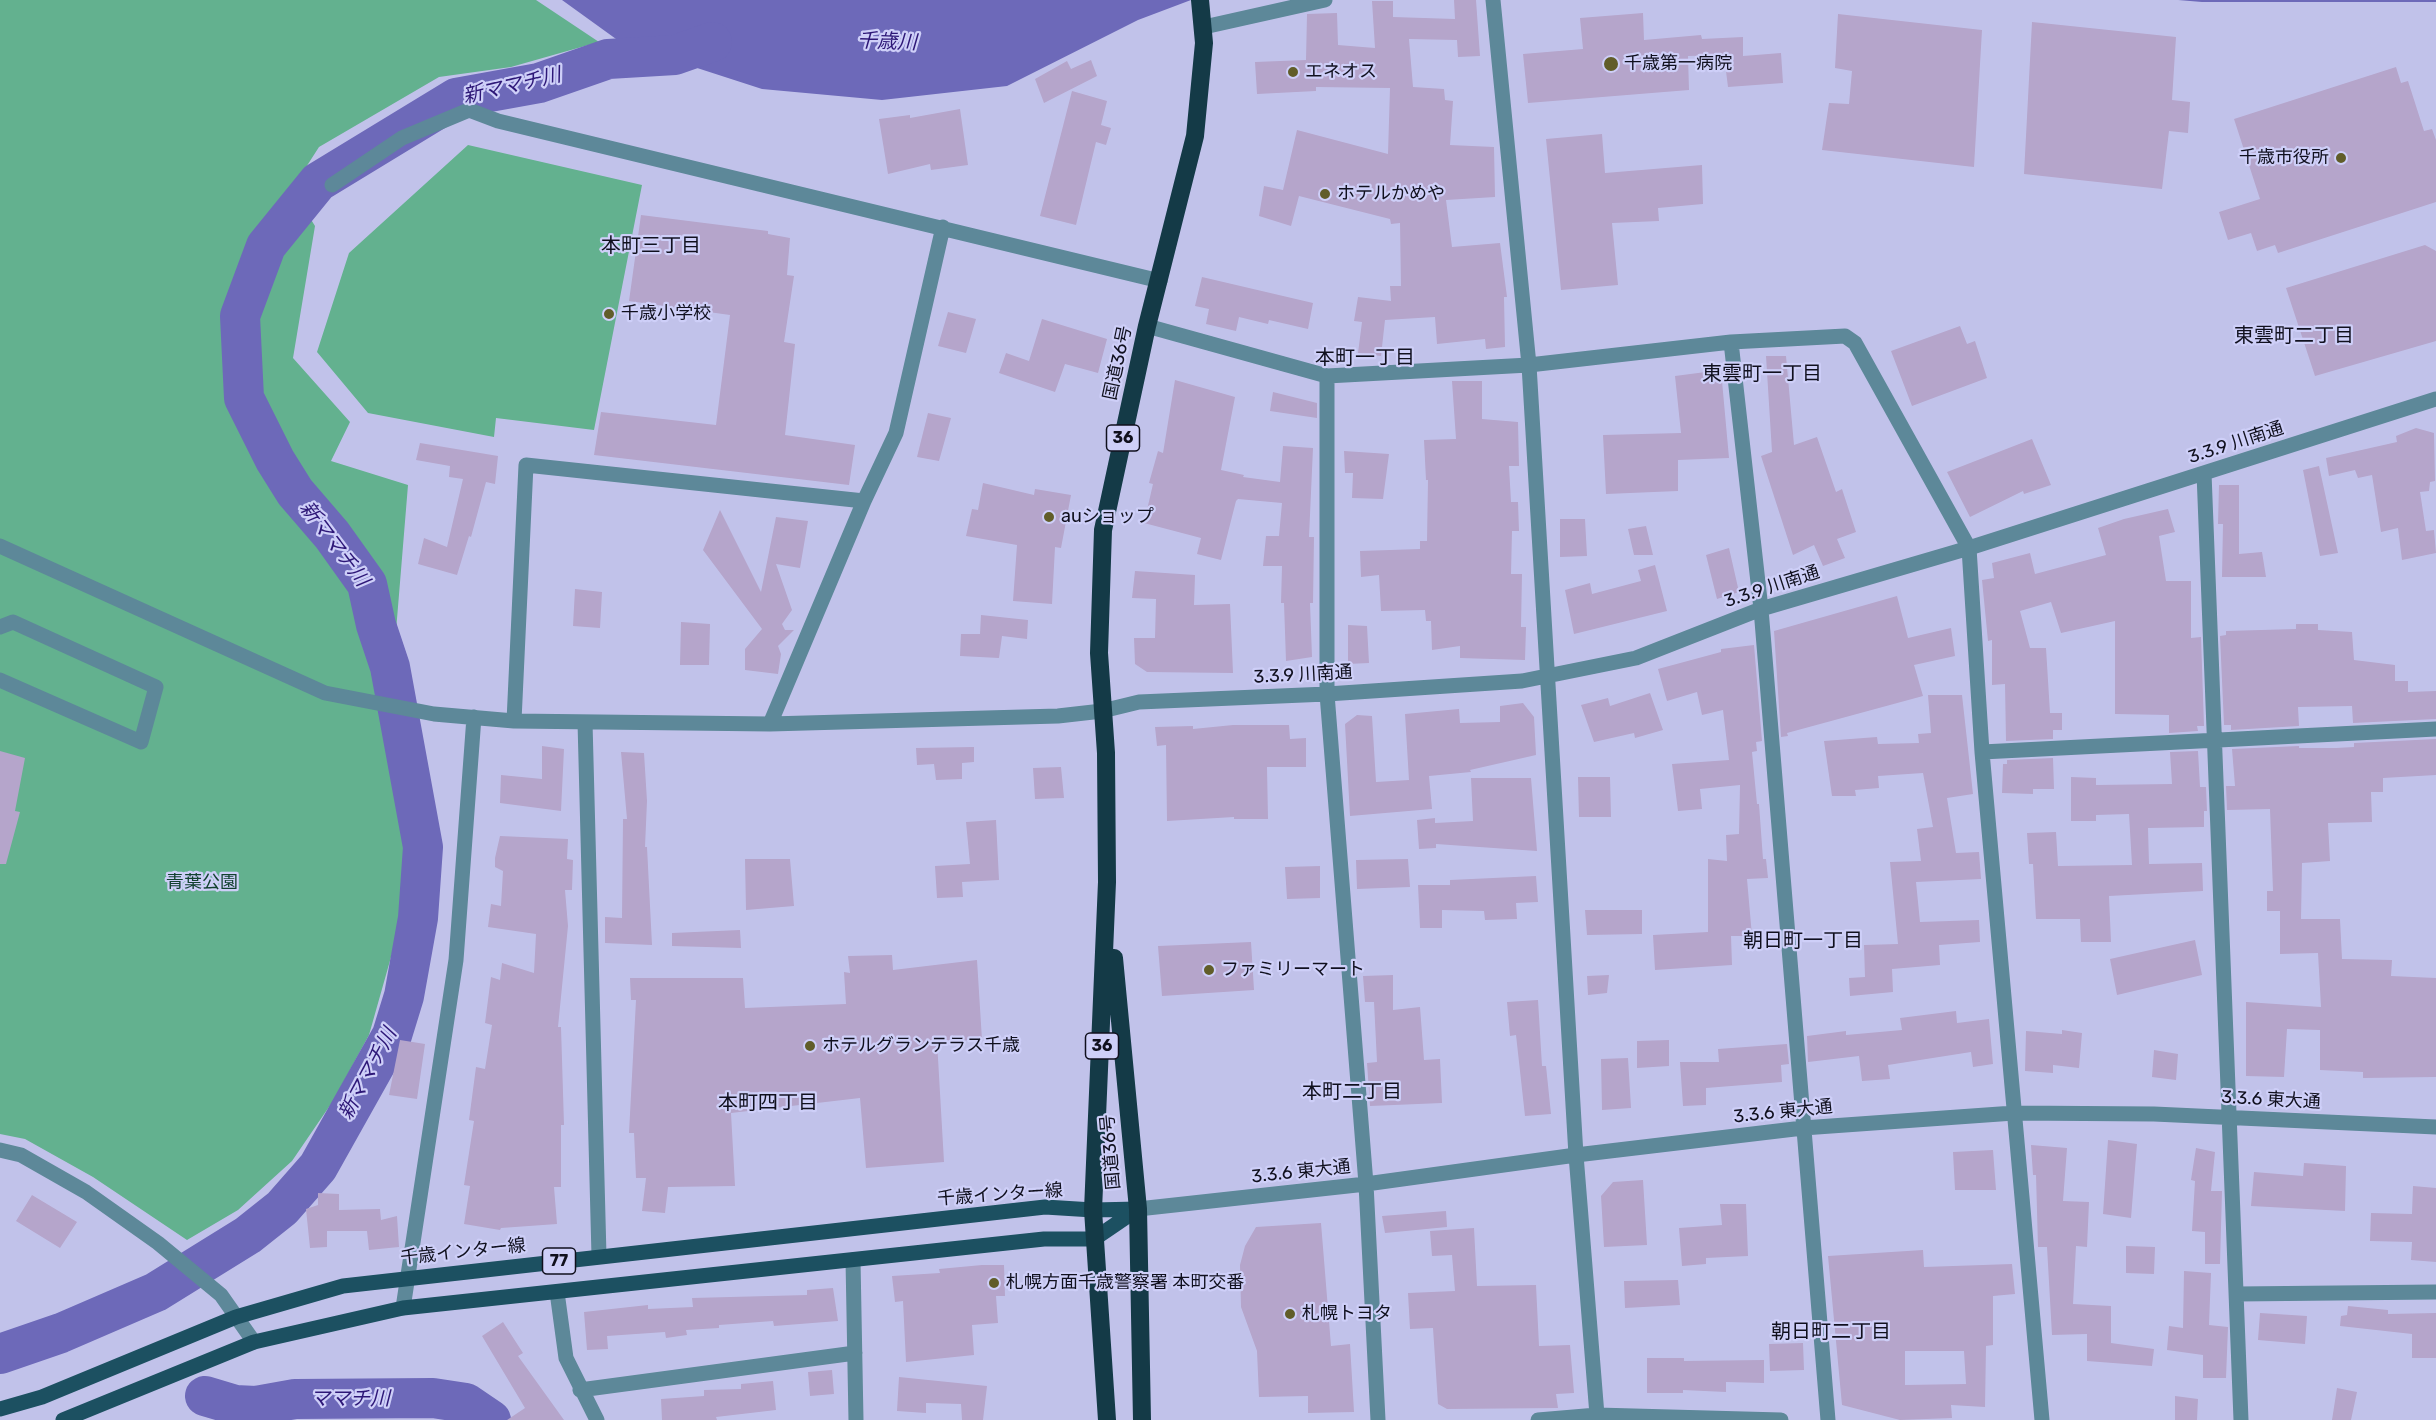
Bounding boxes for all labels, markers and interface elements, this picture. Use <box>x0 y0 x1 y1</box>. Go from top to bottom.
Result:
water label: 千歳川 <box>857 29 917 55</box>
place label: 千歳第一病院 <box>1624 53 1732 75</box>
marker: 千歳第一病院 <box>1602 55 1620 73</box>
place label: エネオス <box>1305 61 1377 83</box>
water label: 新ママチ川 <box>461 63 563 109</box>
marker: エネオス <box>1286 65 1300 79</box>
place label: 千歳市役所 <box>2239 147 2329 169</box>
marker: 千歳市役所 <box>2334 151 2348 165</box>
place label: ホテルかめや <box>1337 183 1445 205</box>
marker: ホテルかめや <box>1318 187 1332 201</box>
district label: 本町三丁目 <box>601 234 701 258</box>
place label: 千歳小学校 <box>621 303 711 325</box>
marker: 千歳小学校 <box>602 307 616 321</box>
street label: 国道36号 <box>1100 324 1136 402</box>
district label: 東雲町二丁目 <box>2234 324 2354 348</box>
district label: 本町一丁目 <box>1315 346 1415 370</box>
district label: 東雲町一丁目 <box>1702 362 1822 386</box>
street label: 3.3.9 川南通 <box>2186 417 2286 469</box>
road number: 36 <box>1106 425 1140 451</box>
water label: 新ママチ川 <box>294 497 374 591</box>
place label: auショップ <box>1061 506 1154 528</box>
marker: auショップ <box>1042 510 1056 524</box>
street label: 3.3.9 川南通 <box>1722 561 1822 613</box>
street label: 3.3.9 川南通 <box>1253 662 1353 688</box>
park label: 青葉公園 <box>166 872 238 894</box>
district label: 朝日町一丁目 <box>1743 929 1863 953</box>
place label: ファミリーマート <box>1221 959 1365 981</box>
marker: ファミリーマート <box>1202 963 1216 977</box>
water label: 新ママチ川 <box>334 1024 402 1124</box>
road number: 36 <box>1086 1033 1118 1059</box>
place label: ホテルグランテラス千歳 <box>822 1035 1020 1057</box>
marker: ホテルグランテラス千歳 <box>803 1039 817 1053</box>
district label: 本町二丁目 <box>1302 1080 1402 1104</box>
street label: 3.3.6 東大通 <box>2221 1087 2321 1113</box>
district label: 本町四丁目 <box>718 1091 818 1115</box>
street label: 3.3.6 東大通 <box>1732 1096 1834 1128</box>
street label: 国道36号 <box>1097 1113 1125 1191</box>
street label: 3.3.6 東大通 <box>1250 1156 1352 1188</box>
street label: 千歳インター線 <box>936 1180 1064 1210</box>
street label: 千歳インター線 <box>399 1235 527 1269</box>
road number: 77 <box>542 1248 576 1274</box>
place label: 札幌方面千歳警察署 本町交番 <box>1006 1272 1244 1294</box>
marker: 札幌方面千歳警察署 本町交番 <box>987 1276 1001 1290</box>
place label: 札幌トヨタ <box>1302 1303 1392 1325</box>
marker: 札幌トヨタ <box>1283 1307 1297 1321</box>
district label: 朝日町二丁目 <box>1771 1320 1891 1344</box>
water label: ママチ川 <box>310 1387 390 1411</box>

